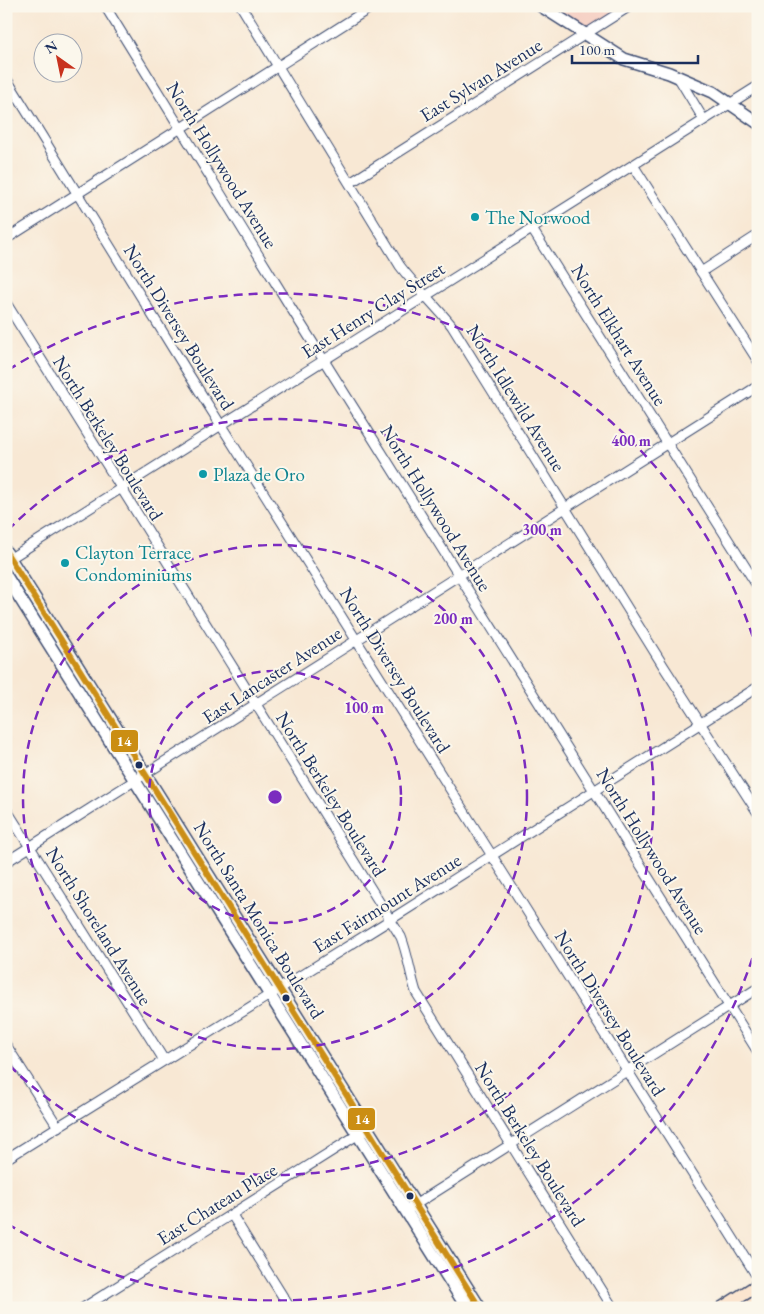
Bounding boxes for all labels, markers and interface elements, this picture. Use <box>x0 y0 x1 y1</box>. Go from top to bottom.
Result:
north arrow <box>32 32 82 82</box>
street label: East Sylvan Avenue <box>415 32 547 128</box>
scale bar <box>572 32 698 64</box>
text: N <box>41 36 61 58</box>
text: 100 m <box>579 40 616 59</box>
street label: North Hollywood Avenue <box>161 77 283 253</box>
place label: The Norwood <box>485 205 591 230</box>
marker: The Norwood <box>469 211 481 223</box>
street label: North Diversey Boulevard <box>118 240 240 415</box>
street label: East Henry Clay Street <box>297 256 449 364</box>
street label: North Elkhart Avenue <box>565 259 673 411</box>
street label: North Idlewild Avenue <box>461 320 571 476</box>
street label: North Berkeley Boulevard <box>47 351 169 525</box>
street label: North Hollywood Avenue <box>375 420 497 596</box>
text: 400 m <box>611 431 651 450</box>
place label: Plaza de Oro <box>213 462 305 487</box>
marker: Plaza de Oro <box>197 468 209 480</box>
text: 300 m <box>522 520 562 539</box>
place label: Clayton Terrace Condominiums <box>75 540 192 587</box>
marker: Clayton Terrace Condominiums <box>59 557 71 569</box>
street label: North Diversey Boulevard <box>334 583 456 758</box>
text: 200 m <box>433 609 473 628</box>
street label: East Lancaster Avenue <box>197 620 347 730</box>
text: 100 m <box>344 698 384 717</box>
street label: North Berkeley Boulevard <box>270 707 392 881</box>
line badge: 14 <box>110 729 139 753</box>
text: 14 <box>117 732 132 750</box>
unlabelled marker <box>134 760 144 770</box>
street label: North Hollywood Avenue <box>591 763 713 939</box>
centre of rings <box>266 788 284 806</box>
street label: North Santa Monica Boulevard <box>188 817 330 1024</box>
street label: North Shoreland Avenue <box>40 842 158 1010</box>
street label: East Fairmount Avenue <box>308 847 466 959</box>
street label: North Diversey Boulevard <box>549 926 671 1101</box>
unlabelled marker <box>281 993 291 1003</box>
street label: North Berkeley Boulevard <box>469 1057 591 1231</box>
line badge: 14 <box>347 1107 376 1131</box>
text: 14 <box>355 1110 370 1128</box>
street label: East Chateau Place <box>152 1157 282 1251</box>
unlabelled marker <box>405 1191 415 1201</box>

